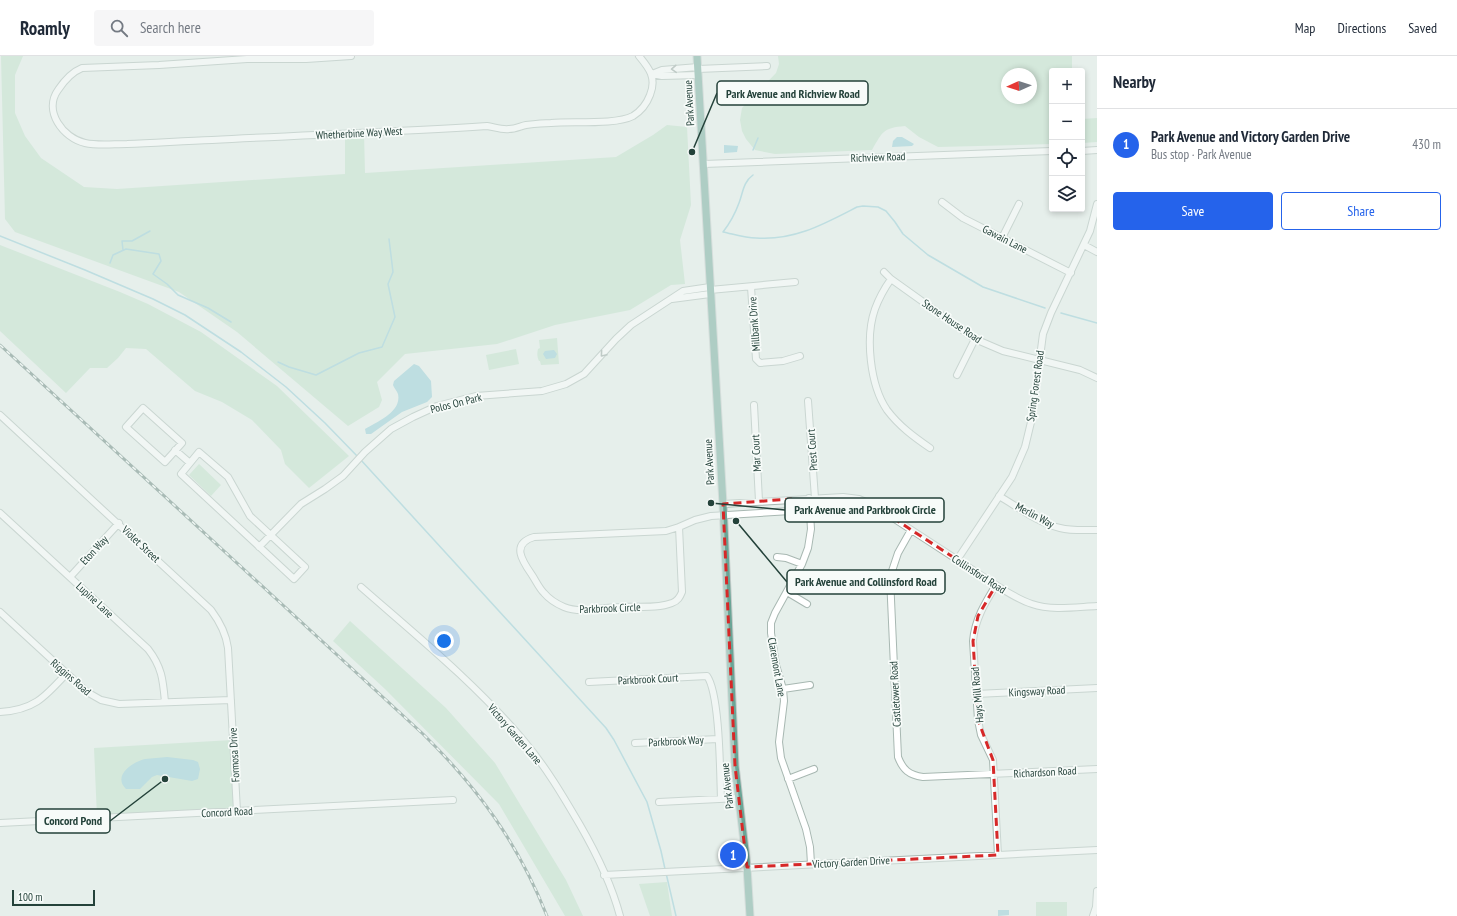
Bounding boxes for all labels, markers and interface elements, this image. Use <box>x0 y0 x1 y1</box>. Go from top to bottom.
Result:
search box <box>94 10 374 46</box>
text: Roamly <box>20 16 70 40</box>
icon: search <box>108 17 130 39</box>
text: Search here <box>140 18 201 37</box>
text: Map <box>1295 19 1315 37</box>
text: Directions <box>1337 19 1386 37</box>
text: Saved <box>1408 19 1437 37</box>
one-way arrow <box>671 65 677 74</box>
north arrow <box>1001 68 1037 104</box>
map controls <box>1049 68 1085 212</box>
button: + <box>1049 68 1085 104</box>
text: Nearby <box>1113 71 1156 93</box>
street label: Park Avenue <box>681 79 697 126</box>
callout: Park Avenue and Richview Road <box>717 81 868 105</box>
text: Park Avenue and Richview Road <box>726 86 860 101</box>
button: − <box>1049 104 1085 140</box>
street label: Whetherbine Way West <box>315 124 403 142</box>
text: Park Avenue and Victory Garden Drive <box>1151 127 1350 146</box>
text: 1 <box>1123 136 1129 153</box>
text: 430 m <box>1412 136 1441 153</box>
button: locate <box>1049 140 1085 176</box>
text: Bus stop · Park Avenue <box>1151 146 1252 163</box>
street label: Richview Road <box>850 149 906 165</box>
button: layers <box>1049 176 1085 212</box>
button: Save <box>1113 192 1273 230</box>
button: Share <box>1281 192 1441 230</box>
street label: Gawain Lane <box>980 222 1030 256</box>
street label: Millbank Drive <box>745 296 763 352</box>
street label: Stone House Road <box>920 296 985 346</box>
one-way arrow <box>600 349 607 357</box>
street label: Spring Forest Road <box>1023 349 1047 422</box>
street label: Polos On Park <box>429 390 484 416</box>
street label: Prest Court <box>804 429 820 471</box>
street label: Mar Court <box>748 434 764 472</box>
street label: Park Avenue <box>701 438 717 485</box>
callout: Park Avenue and Parkbrook Circle <box>785 498 944 522</box>
street label: Merlin Way <box>1013 499 1058 531</box>
text: Park Avenue and Parkbrook Circle <box>794 502 936 517</box>
street label: Violet Street <box>118 522 163 565</box>
street label: Eton Way <box>77 532 112 568</box>
street label: Collinsford Road <box>949 551 1009 597</box>
callout: Park Avenue and Collinsford Road <box>787 570 945 594</box>
text: Park Avenue and Collinsford Road <box>795 574 937 589</box>
street label: Lupine Lane <box>73 579 117 621</box>
street label: Parkbrook Circle <box>579 600 641 616</box>
your location <box>434 631 454 651</box>
street label: Claremont Lane <box>765 636 789 698</box>
street label: Riggins Road <box>48 656 94 699</box>
street label: Castletower Road <box>886 661 904 727</box>
street label: Hays Mill Road <box>968 666 986 724</box>
street label: Parkbrook Court <box>617 670 679 688</box>
street label: Kingsway Road <box>1008 683 1066 699</box>
street label: Victory Garden Lane <box>484 700 545 768</box>
street label: Formosa Drive <box>226 727 242 783</box>
street label: Parkbrook Way <box>648 733 705 749</box>
street label: Park Avenue <box>718 762 736 810</box>
street label: Richardson Road <box>1013 763 1077 781</box>
street label: Concord Road <box>201 804 253 820</box>
callout: Concord Pond <box>36 809 110 833</box>
text: Concord Pond <box>44 813 102 828</box>
pin: 1 <box>720 840 746 870</box>
street label: Victory Garden Drive <box>811 853 891 871</box>
scale bar <box>12 888 95 907</box>
text: 100 m <box>18 890 42 904</box>

